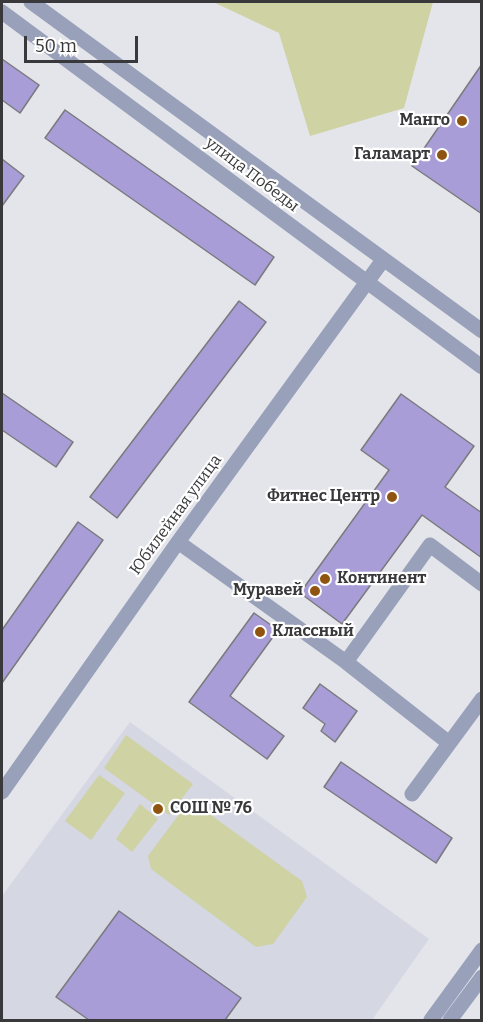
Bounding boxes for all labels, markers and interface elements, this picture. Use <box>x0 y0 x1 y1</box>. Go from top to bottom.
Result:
scale bar <box>27 24 141 62</box>
text: 50 m <box>35 35 77 57</box>
place label: Манго <box>399 111 450 131</box>
marker: Манго <box>455 114 469 128</box>
street label: улица Победы <box>201 134 303 216</box>
place label: Галамарт <box>354 145 430 165</box>
marker: Галамарт <box>435 148 449 162</box>
street label: Юбилейная улица <box>126 451 226 579</box>
place label: Фитнес Центр <box>267 487 380 507</box>
marker: Фитнес Центр <box>385 490 399 504</box>
place label: Континент <box>337 569 426 589</box>
marker: Континент <box>318 572 332 586</box>
place label: Муравей <box>233 581 303 601</box>
marker: Муравей <box>308 584 322 598</box>
place label: Классный <box>272 622 354 642</box>
marker: Классный <box>253 625 267 639</box>
place label: СОШ № 76 <box>170 799 252 819</box>
marker: СОШ № 76 <box>151 802 165 816</box>

